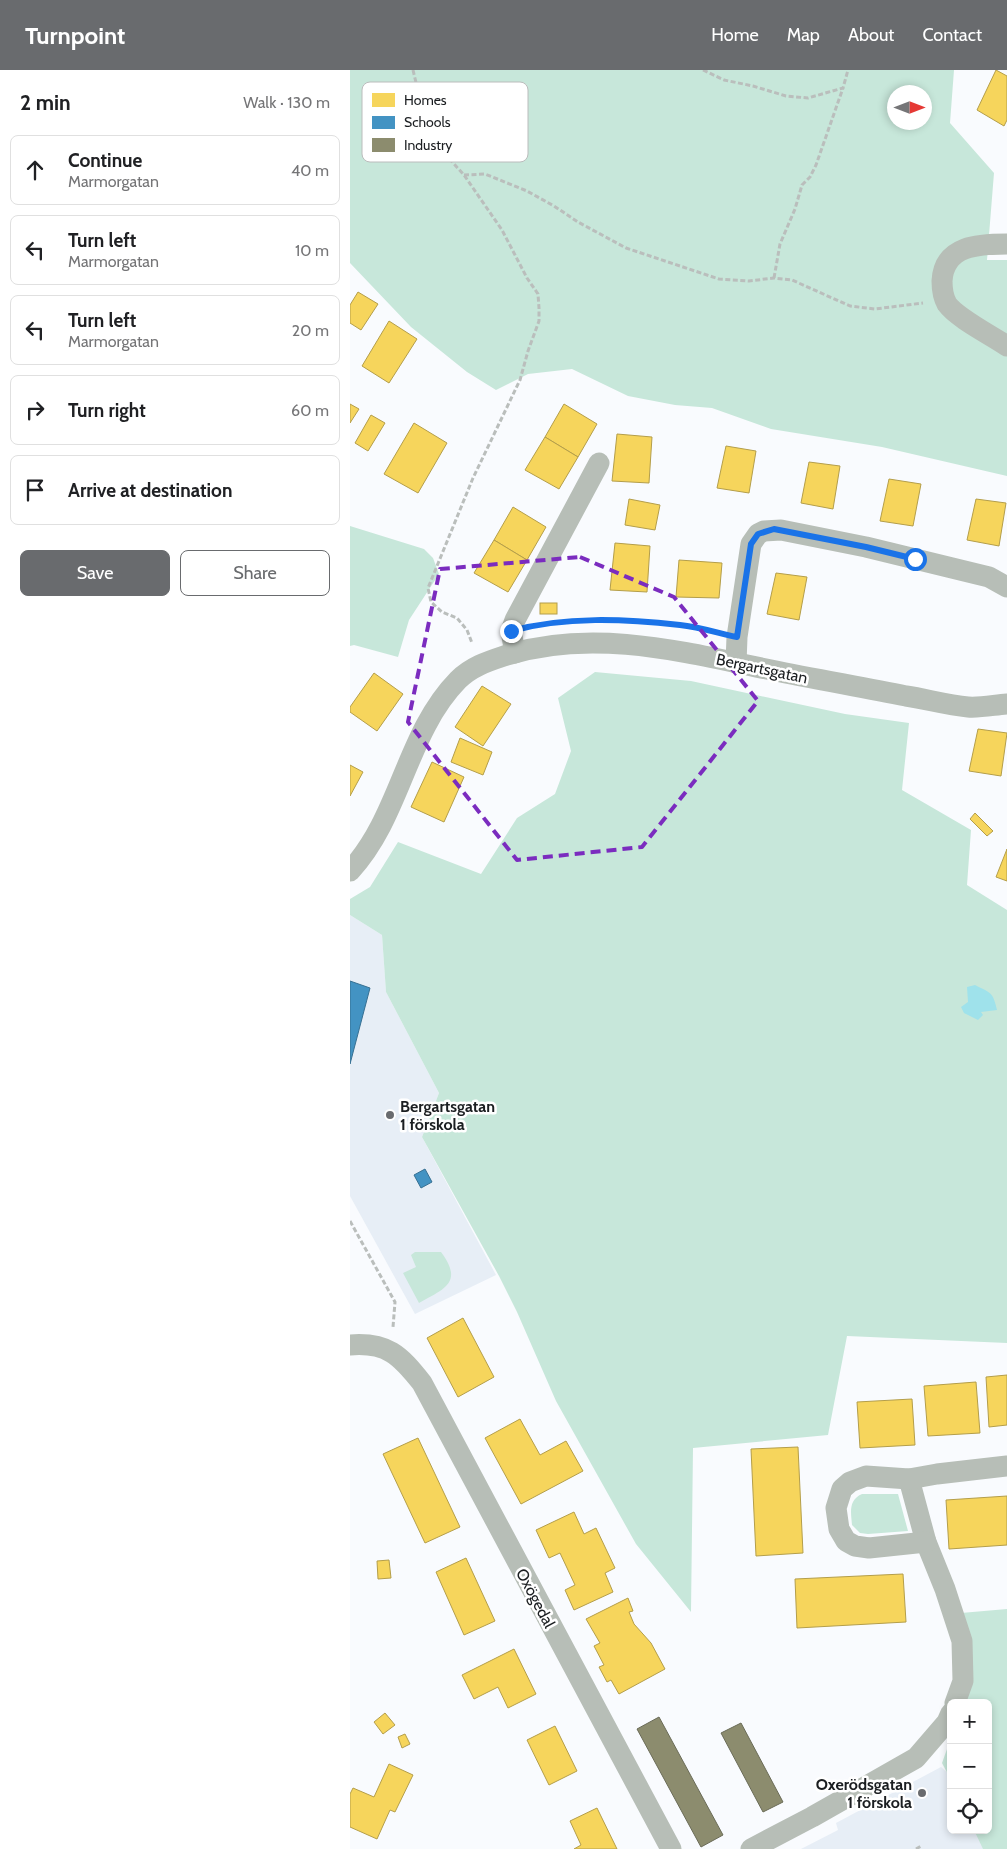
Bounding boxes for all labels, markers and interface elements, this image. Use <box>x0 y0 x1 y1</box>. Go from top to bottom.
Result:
text: Turnpoint <box>25 21 125 50</box>
text: Home <box>711 24 759 46</box>
text: Map <box>787 24 820 46</box>
text: About <box>848 24 894 46</box>
text: Contact <box>922 24 982 46</box>
legend <box>362 82 528 162</box>
north arrow <box>887 85 932 130</box>
text: 2 min <box>20 90 71 115</box>
text: Homes <box>404 91 447 109</box>
text: Walk · 130 m <box>243 93 330 112</box>
text: Schools <box>404 113 451 131</box>
text: Industry <box>404 136 452 154</box>
text: Continue <box>68 149 142 172</box>
icon: ahead <box>21 156 49 184</box>
text: 40 m <box>291 161 329 180</box>
text: Marmorgatan <box>68 172 159 191</box>
text: Turn left <box>68 229 136 252</box>
icon: left <box>21 236 49 264</box>
text: 10 m <box>295 241 329 260</box>
text: Marmorgatan <box>68 252 159 271</box>
text: Turn left <box>68 309 136 332</box>
icon: left <box>21 316 49 344</box>
text: 20 m <box>292 321 329 340</box>
text: Marmorgatan <box>68 332 159 351</box>
icon: right <box>21 396 49 424</box>
text: Turn right <box>68 399 146 422</box>
text: 60 m <box>291 401 329 420</box>
icon: arrive <box>21 476 49 504</box>
text: Arrive at destination <box>68 479 232 502</box>
route start <box>904 548 927 571</box>
button: Save <box>20 550 170 596</box>
button: Share <box>180 550 330 596</box>
route end <box>500 620 523 643</box>
street label: Bergartsgatan <box>714 650 809 687</box>
place label: Bergartsgatan 1 förskola <box>400 1097 495 1134</box>
marker: Bergartsgatan 1 förskola <box>384 1109 396 1121</box>
street label: Oxögedal <box>512 1565 559 1631</box>
map controls <box>947 1699 992 1834</box>
button: + <box>947 1699 992 1744</box>
button: − <box>947 1744 992 1789</box>
place label: Oxerödsgatan 1 förskola <box>816 1775 912 1812</box>
marker: Oxerödsgatan 1 förskola <box>916 1787 928 1799</box>
button: locate <box>947 1789 992 1834</box>

